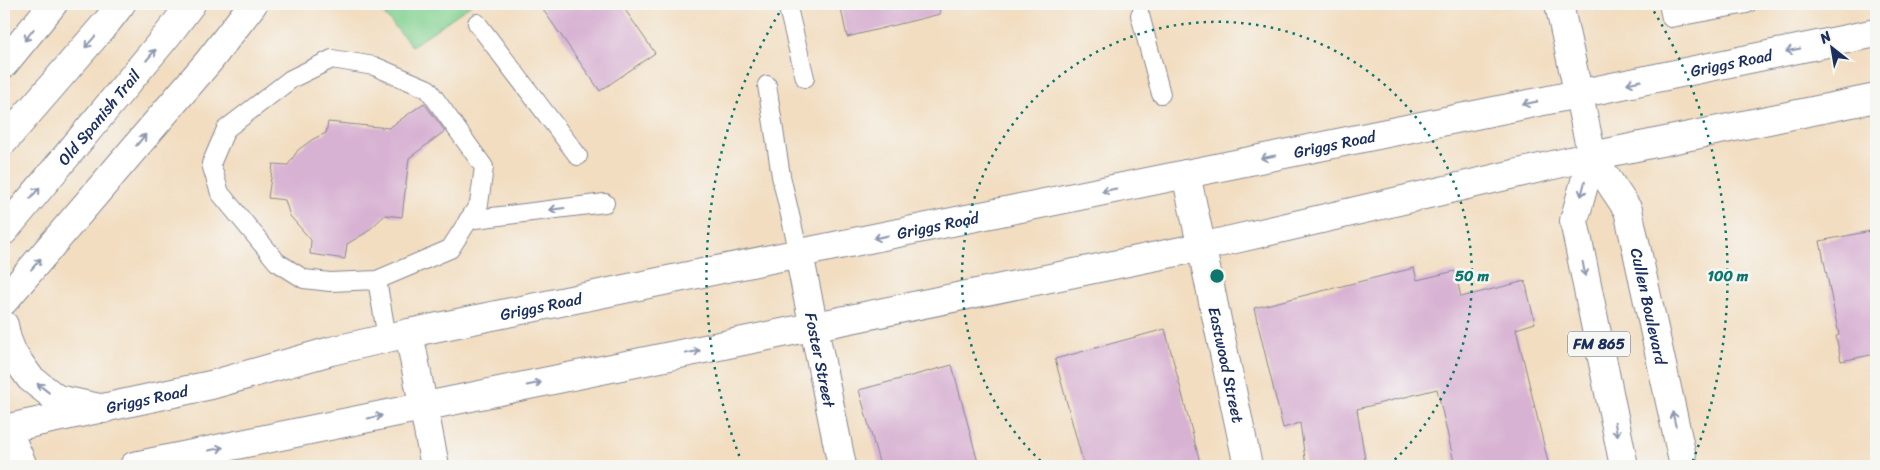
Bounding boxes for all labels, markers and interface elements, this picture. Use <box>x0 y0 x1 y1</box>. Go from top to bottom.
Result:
north arrow <box>1808 22 1858 72</box>
text: N <box>1814 24 1836 51</box>
one-way arrow <box>24 28 35 41</box>
one-way arrow <box>85 35 96 48</box>
street label: Griggs Road <box>1688 40 1776 85</box>
one-way arrow <box>1786 45 1802 55</box>
one-way arrow <box>145 49 156 62</box>
street label: Old Spanish Trail <box>50 62 148 172</box>
one-way arrow <box>1627 77 1643 87</box>
one-way arrow <box>1522 99 1538 108</box>
street label: Griggs Road <box>1291 121 1380 166</box>
one-way arrow <box>136 134 147 147</box>
one-way arrow <box>1260 153 1276 162</box>
one-way arrow <box>1578 180 1587 196</box>
one-way arrow <box>1101 186 1117 195</box>
one-way arrow <box>29 187 41 200</box>
street label: Griggs Road <box>894 202 983 247</box>
one-way arrow <box>549 204 565 214</box>
one-way arrow <box>873 232 889 242</box>
street label: Cullen Boulevard <box>1622 245 1676 369</box>
one-way arrow <box>30 258 41 271</box>
one-way arrow <box>1580 261 1589 277</box>
text: 50 m <box>1455 263 1490 289</box>
text: 100 m <box>1708 263 1749 289</box>
centre of rings <box>1208 267 1226 285</box>
street label: Griggs Road <box>497 283 586 329</box>
street label: Eastwood Street <box>1200 304 1253 426</box>
street label: Foster Street <box>797 310 844 410</box>
road number: FM 865 <box>1568 332 1630 356</box>
one-way arrow <box>685 347 701 356</box>
street label: Griggs Road <box>103 376 192 421</box>
one-way arrow <box>526 379 542 389</box>
one-way arrow <box>37 383 50 394</box>
one-way arrow <box>1669 411 1678 427</box>
one-way arrow <box>367 412 383 421</box>
one-way arrow <box>1612 420 1621 436</box>
one-way arrow <box>207 444 223 454</box>

